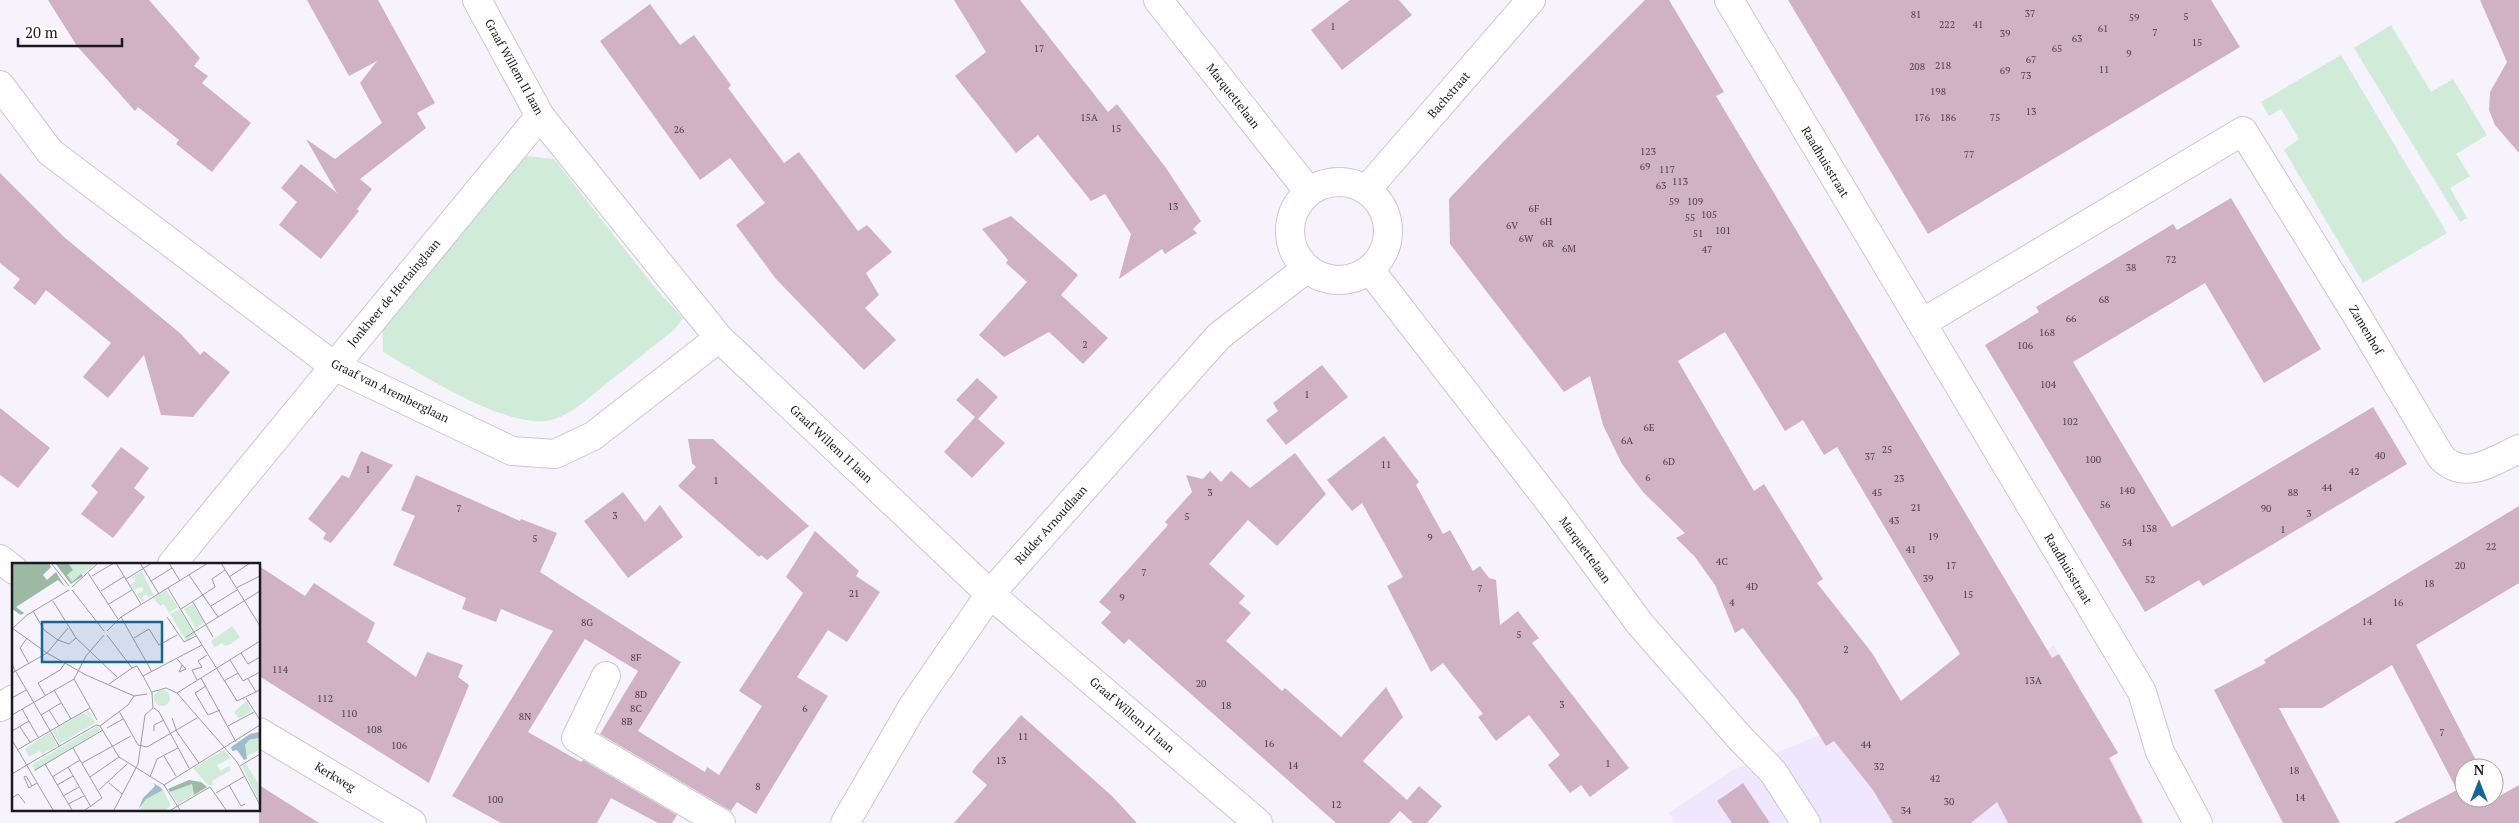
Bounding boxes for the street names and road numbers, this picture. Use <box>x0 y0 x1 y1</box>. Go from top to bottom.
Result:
street label: Graaf Willem II laan <box>482 16 547 117</box>
street label: Marquettelaan <box>1203 60 1263 131</box>
street label: Bachstraat <box>1424 68 1473 121</box>
street label: Raadhuisstraat <box>1798 124 1853 200</box>
street label: Jonkheer de Hertainglaan <box>344 236 443 350</box>
street label: Zamenhof <box>2346 302 2387 358</box>
street label: Graaf van Aremberglaan <box>329 355 452 426</box>
street label: Graaf Willem II laan <box>787 401 876 486</box>
street label: Ridder Arnoudlaan <box>1011 482 1090 567</box>
street label: Marquettelaan <box>1556 514 1615 586</box>
street label: Raadhuisstraat <box>2041 531 2096 607</box>
street label: Graaf Willem II laan <box>1087 674 1178 756</box>
street label: Kerkweg <box>312 759 359 795</box>

